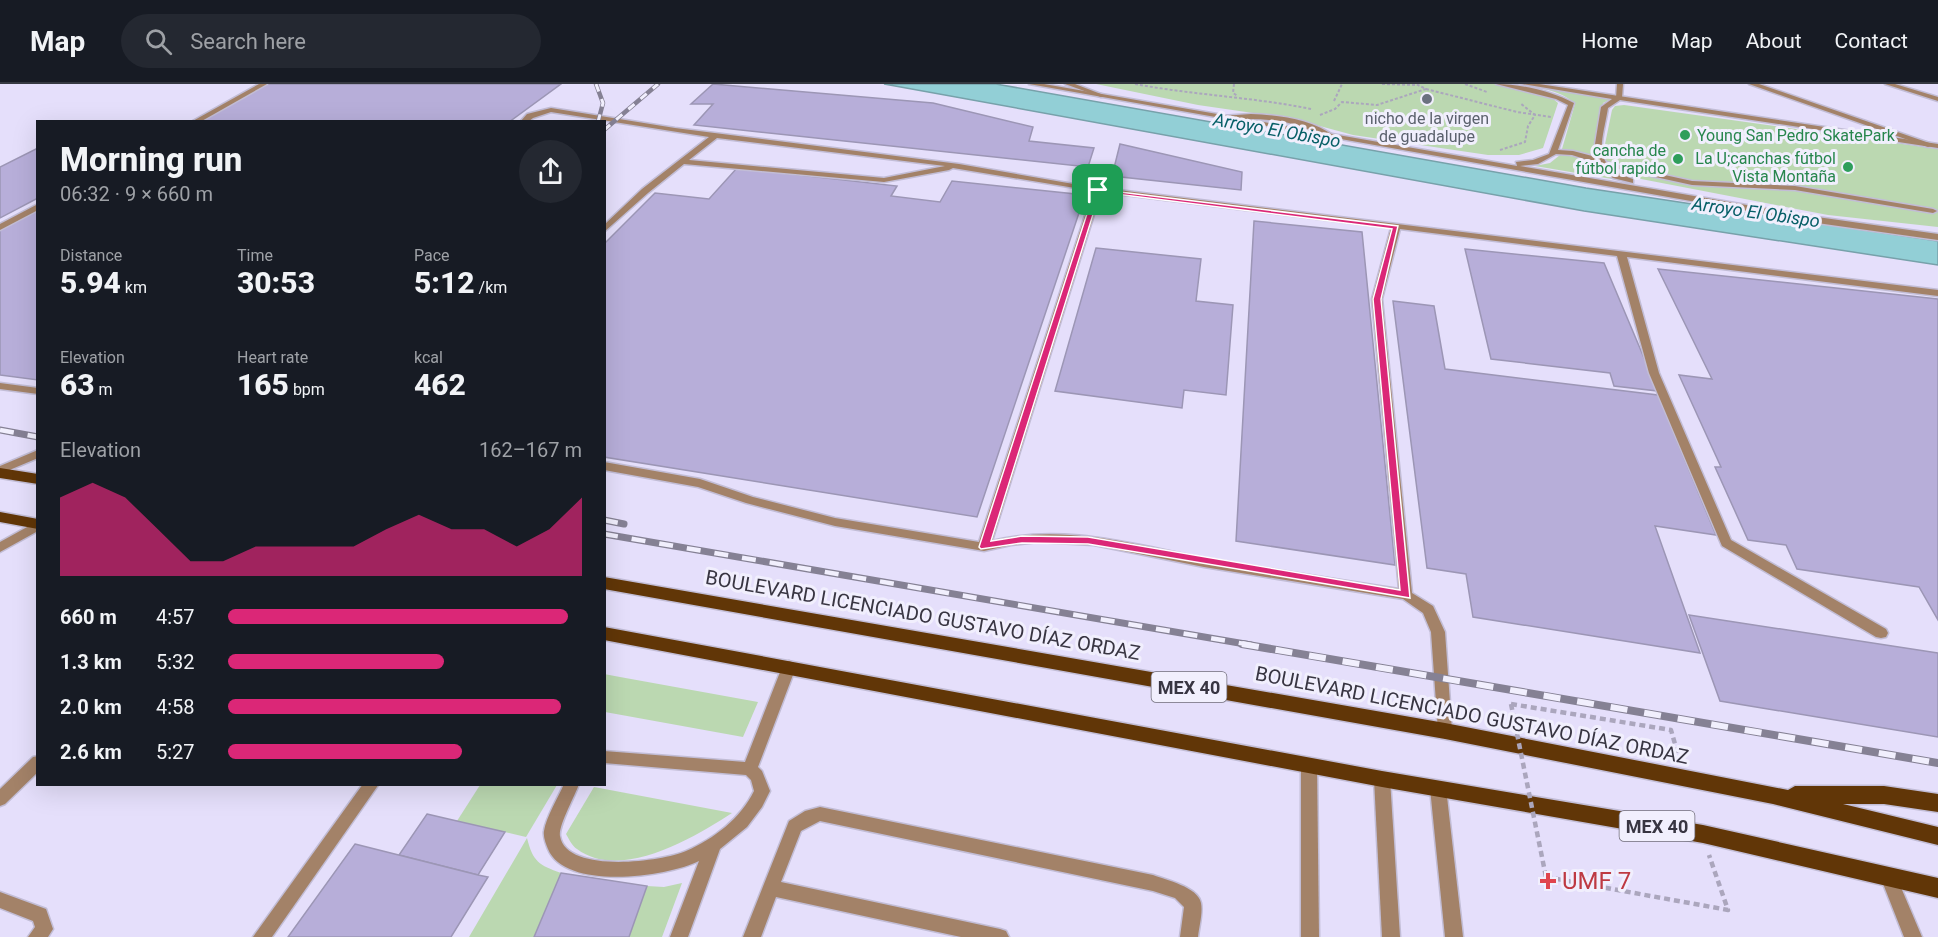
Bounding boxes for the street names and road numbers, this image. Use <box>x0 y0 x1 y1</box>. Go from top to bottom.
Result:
street label: BOULEVARD LICENCIADO GUSTAVO DÍAZ ORDAZ <box>704 565 1142 665</box>
street label: BOULEVARD LICENCIADO GUSTAVO DÍAZ ORDAZ <box>1253 661 1691 769</box>
road number: MEX 40 <box>1152 672 1226 702</box>
road number: MEX 40 <box>1620 811 1694 841</box>

